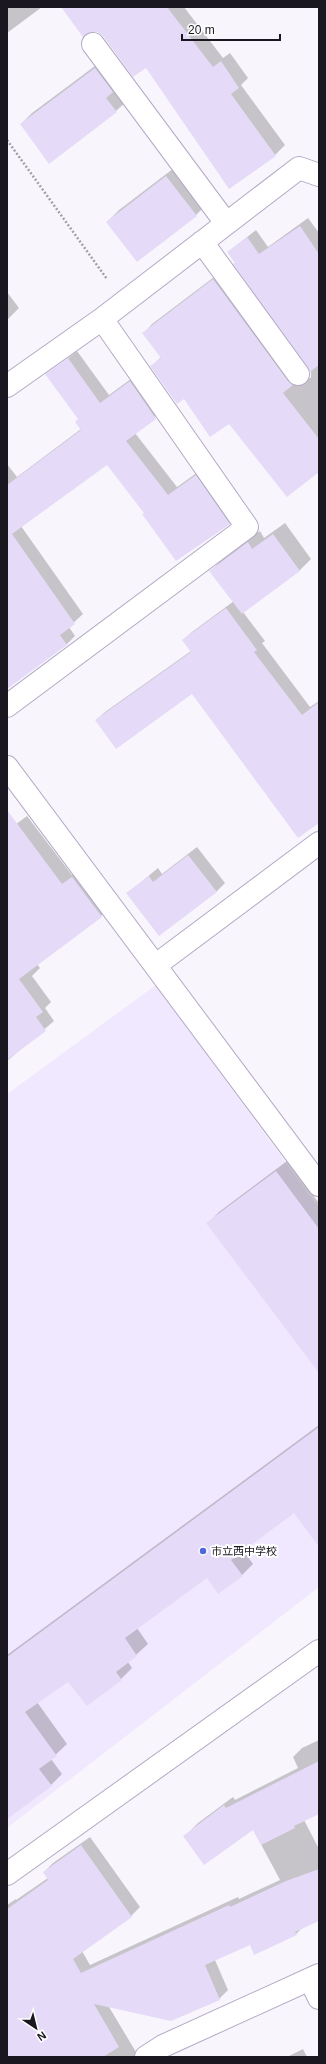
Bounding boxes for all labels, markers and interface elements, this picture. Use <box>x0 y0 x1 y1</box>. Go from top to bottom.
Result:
scale bar <box>182 16 280 42</box>
text: 20 m <box>188 23 215 37</box>
place label: 市立西中学校 <box>211 1545 277 1557</box>
marker: 市立西中学校 <box>198 1546 208 1556</box>
north arrow <box>16 2008 56 2048</box>
text: N <box>35 2029 48 2043</box>

